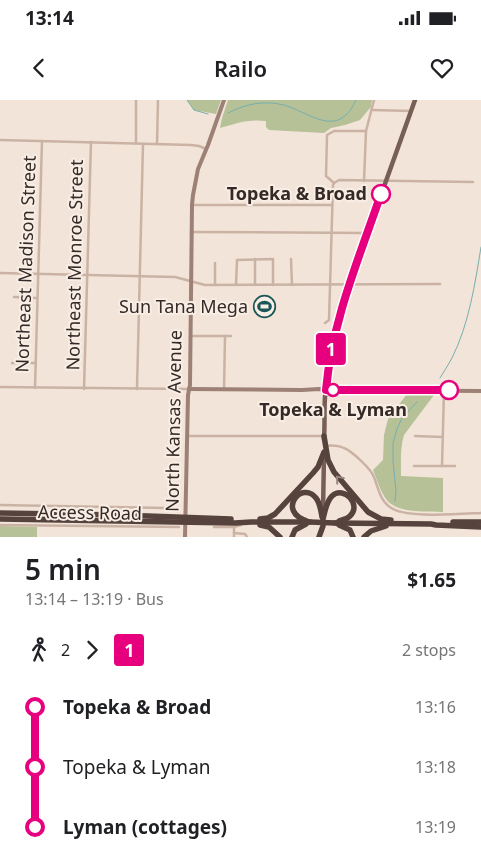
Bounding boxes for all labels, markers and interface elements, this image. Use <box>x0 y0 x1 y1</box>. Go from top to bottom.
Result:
text: 13:14 <box>25 5 74 31</box>
text: Railo <box>214 53 267 83</box>
icon: back <box>25 54 53 82</box>
icon: heart <box>428 54 456 82</box>
street label: Northeast Madison Street <box>9 154 41 373</box>
street label: Northeast Monroe Street <box>60 159 88 371</box>
place label: Topeka & Broad <box>227 181 367 205</box>
marker: Topeka & Broad <box>371 184 391 204</box>
place label: Sun Tana Mega <box>119 294 248 318</box>
sports icon: Sun Tana Mega <box>252 295 276 319</box>
street label: North Kansas Avenue <box>159 330 187 512</box>
line badge: 1 <box>315 333 347 365</box>
text: 1 <box>326 337 336 361</box>
unlabelled marker <box>439 380 459 400</box>
marker: Topeka & Lyman <box>326 383 340 397</box>
place label: Topeka & Lyman <box>259 397 407 421</box>
one-way arrow <box>336 475 345 484</box>
street label: Access Road <box>38 499 142 525</box>
text: 5 min <box>25 550 101 588</box>
text: $1.65 <box>407 567 456 593</box>
text: 13:14 – 13:19 · Bus <box>25 588 164 610</box>
icon: walk <box>25 636 53 664</box>
icon: forward <box>78 636 106 664</box>
text: 1 <box>124 638 134 662</box>
text: 2 <box>61 639 70 661</box>
text: 2 stops <box>402 639 456 661</box>
text: Topeka & Broad <box>63 694 211 720</box>
text: 13:16 <box>415 696 456 718</box>
text: Topeka & Lyman <box>63 754 211 780</box>
text: 13:18 <box>415 756 456 778</box>
text: Lyman (cottages) <box>63 814 227 840</box>
text: 13:19 <box>415 816 456 838</box>

